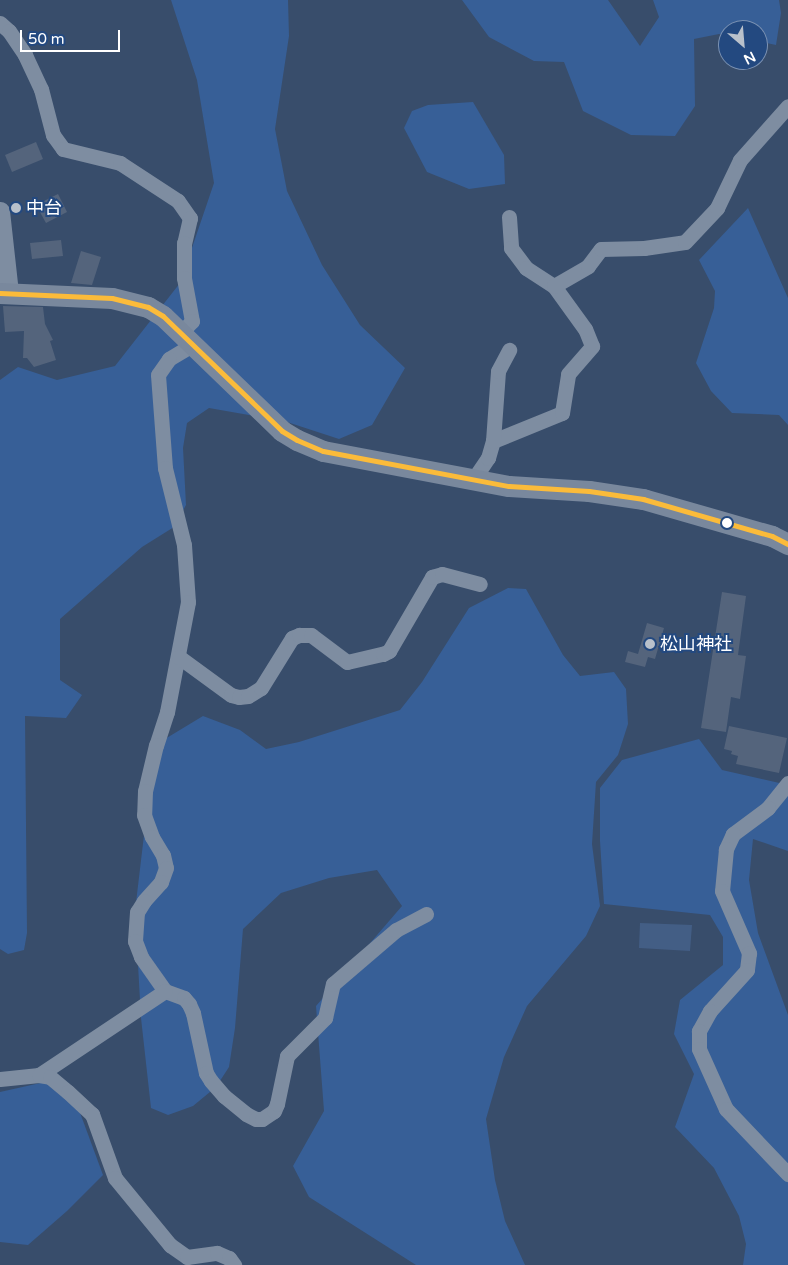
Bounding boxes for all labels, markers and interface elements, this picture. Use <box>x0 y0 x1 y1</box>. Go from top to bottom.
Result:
scale bar <box>22 20 122 52</box>
north arrow <box>718 20 768 70</box>
text: 50 m <box>28 30 65 48</box>
text: N <box>741 48 758 68</box>
place label: 中台 <box>26 197 62 219</box>
marker: 中台 <box>10 202 22 214</box>
unlabelled marker <box>722 518 732 528</box>
place label: 松山神社 <box>660 633 732 655</box>
marker: 松山神社 <box>644 638 656 650</box>

